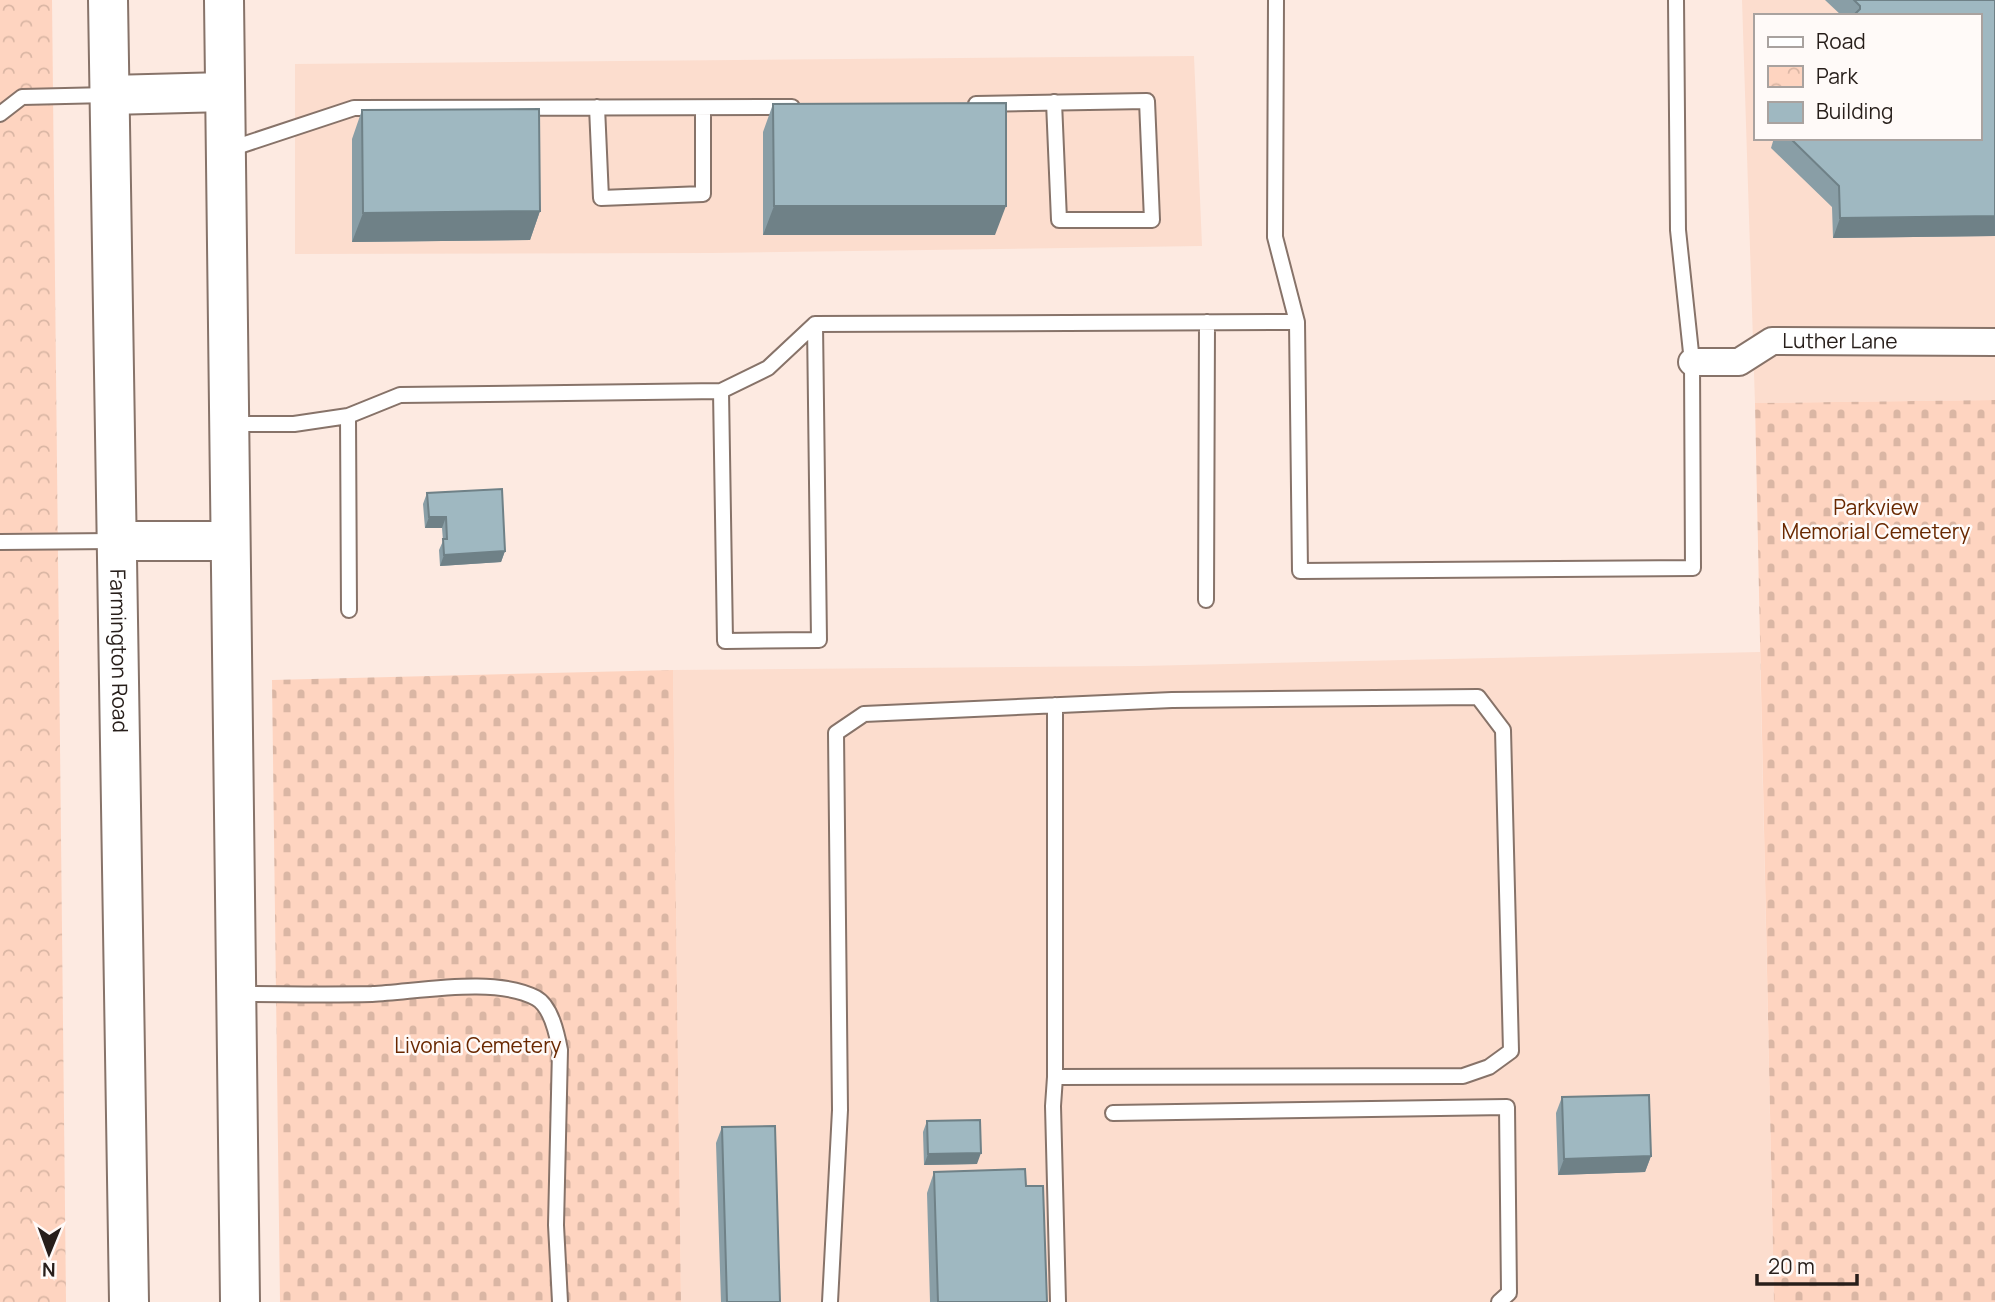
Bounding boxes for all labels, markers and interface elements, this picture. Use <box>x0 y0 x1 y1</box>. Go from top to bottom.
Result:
legend <box>1754 14 1981 140</box>
text: Road <box>1816 27 1866 55</box>
text: Park <box>1816 62 1858 90</box>
text: Building <box>1816 97 1893 125</box>
street label: Luther Lane <box>1782 326 1898 355</box>
park label: Parkview Memorial Cemetery <box>1782 493 1970 545</box>
street label: Farmington Road <box>104 569 135 733</box>
park label: Livonia Cemetery <box>394 1031 562 1059</box>
north arrow <box>14 1218 84 1288</box>
scale bar <box>1757 1242 1857 1286</box>
text: 20 m <box>1768 1252 1815 1280</box>
text: N <box>42 1257 56 1283</box>

